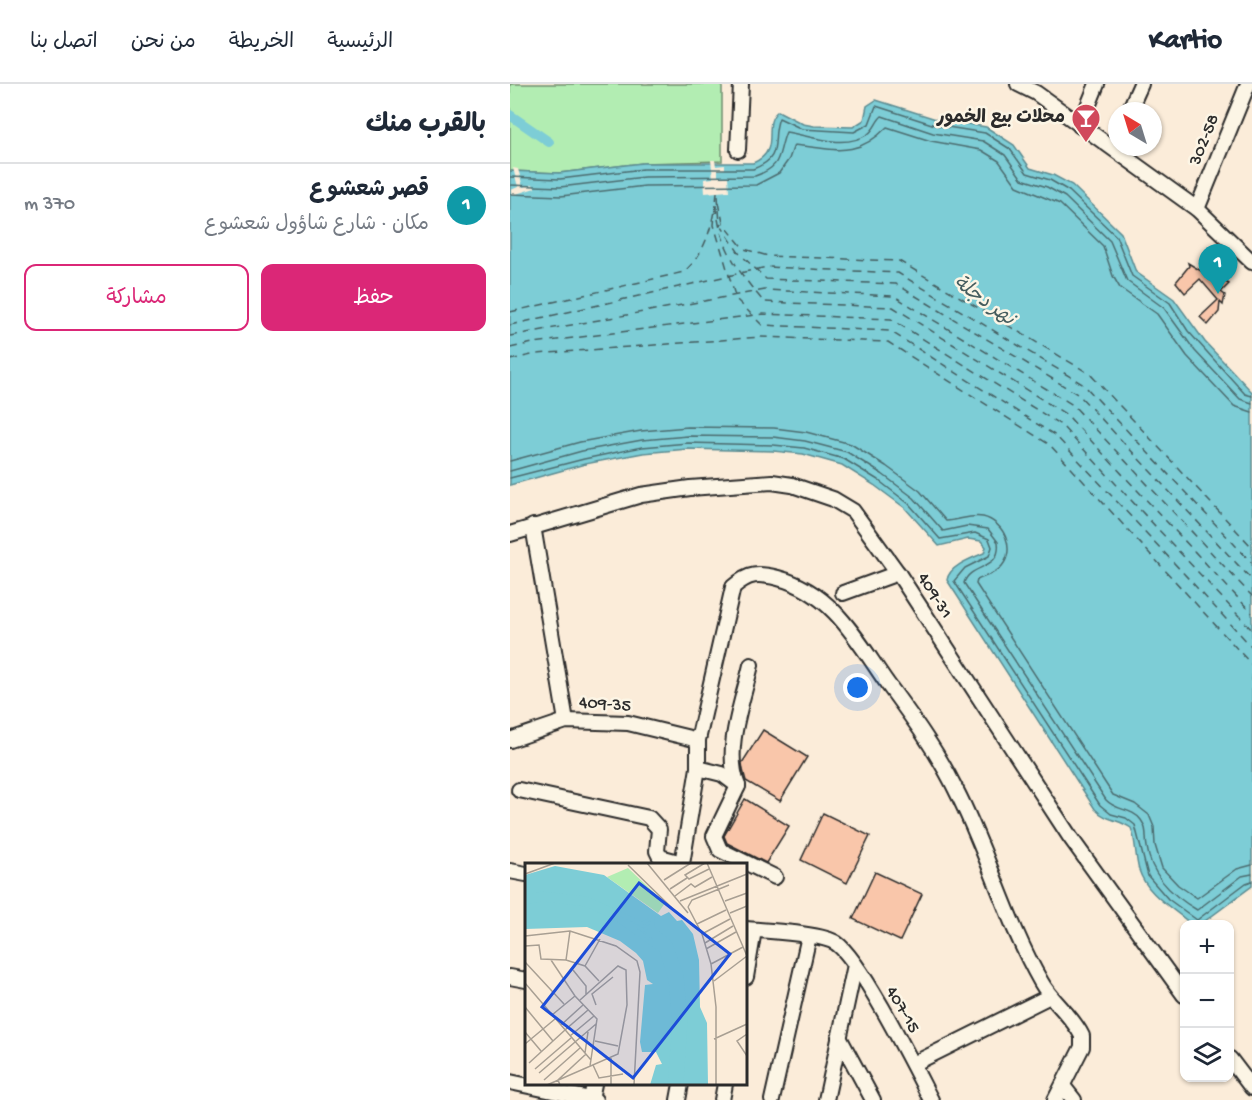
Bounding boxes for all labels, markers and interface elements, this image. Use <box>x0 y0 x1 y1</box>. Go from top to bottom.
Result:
text: Kartio <box>1149 25 1222 58</box>
text: اتصل بنا <box>30 31 98 56</box>
text: من نحن <box>131 31 196 56</box>
text: الخريطة <box>229 31 294 56</box>
text: الرئيسية <box>327 31 393 56</box>
bar icon: محلات بيع الخمور <box>1070 102 1102 144</box>
north arrow <box>1108 102 1162 156</box>
place label: محلات بيع الخمور <box>936 108 1065 129</box>
text: بالقرب منك <box>366 111 486 142</box>
street label: 302-58 <box>1185 111 1225 170</box>
text: قصر شعشوع <box>309 178 429 204</box>
text: 370 m <box>24 194 75 217</box>
text: 1 <box>462 194 471 217</box>
text: مكان · شارع شاؤول شعشوع <box>204 214 429 237</box>
pin: 1 <box>1198 244 1238 294</box>
button: مشاركة <box>24 264 249 331</box>
button: حفظ <box>261 264 486 331</box>
water label: نهر دجلة <box>948 271 1021 333</box>
street label: 409-31 <box>912 569 956 623</box>
your location <box>843 673 872 702</box>
street label: 409-35 <box>578 693 632 717</box>
inset map <box>525 863 747 1085</box>
map controls <box>1180 920 1234 1082</box>
button: + <box>1180 920 1234 974</box>
button: − <box>1180 974 1234 1028</box>
street label: 407-15 <box>880 983 924 1037</box>
button: layers <box>1180 1028 1234 1082</box>

